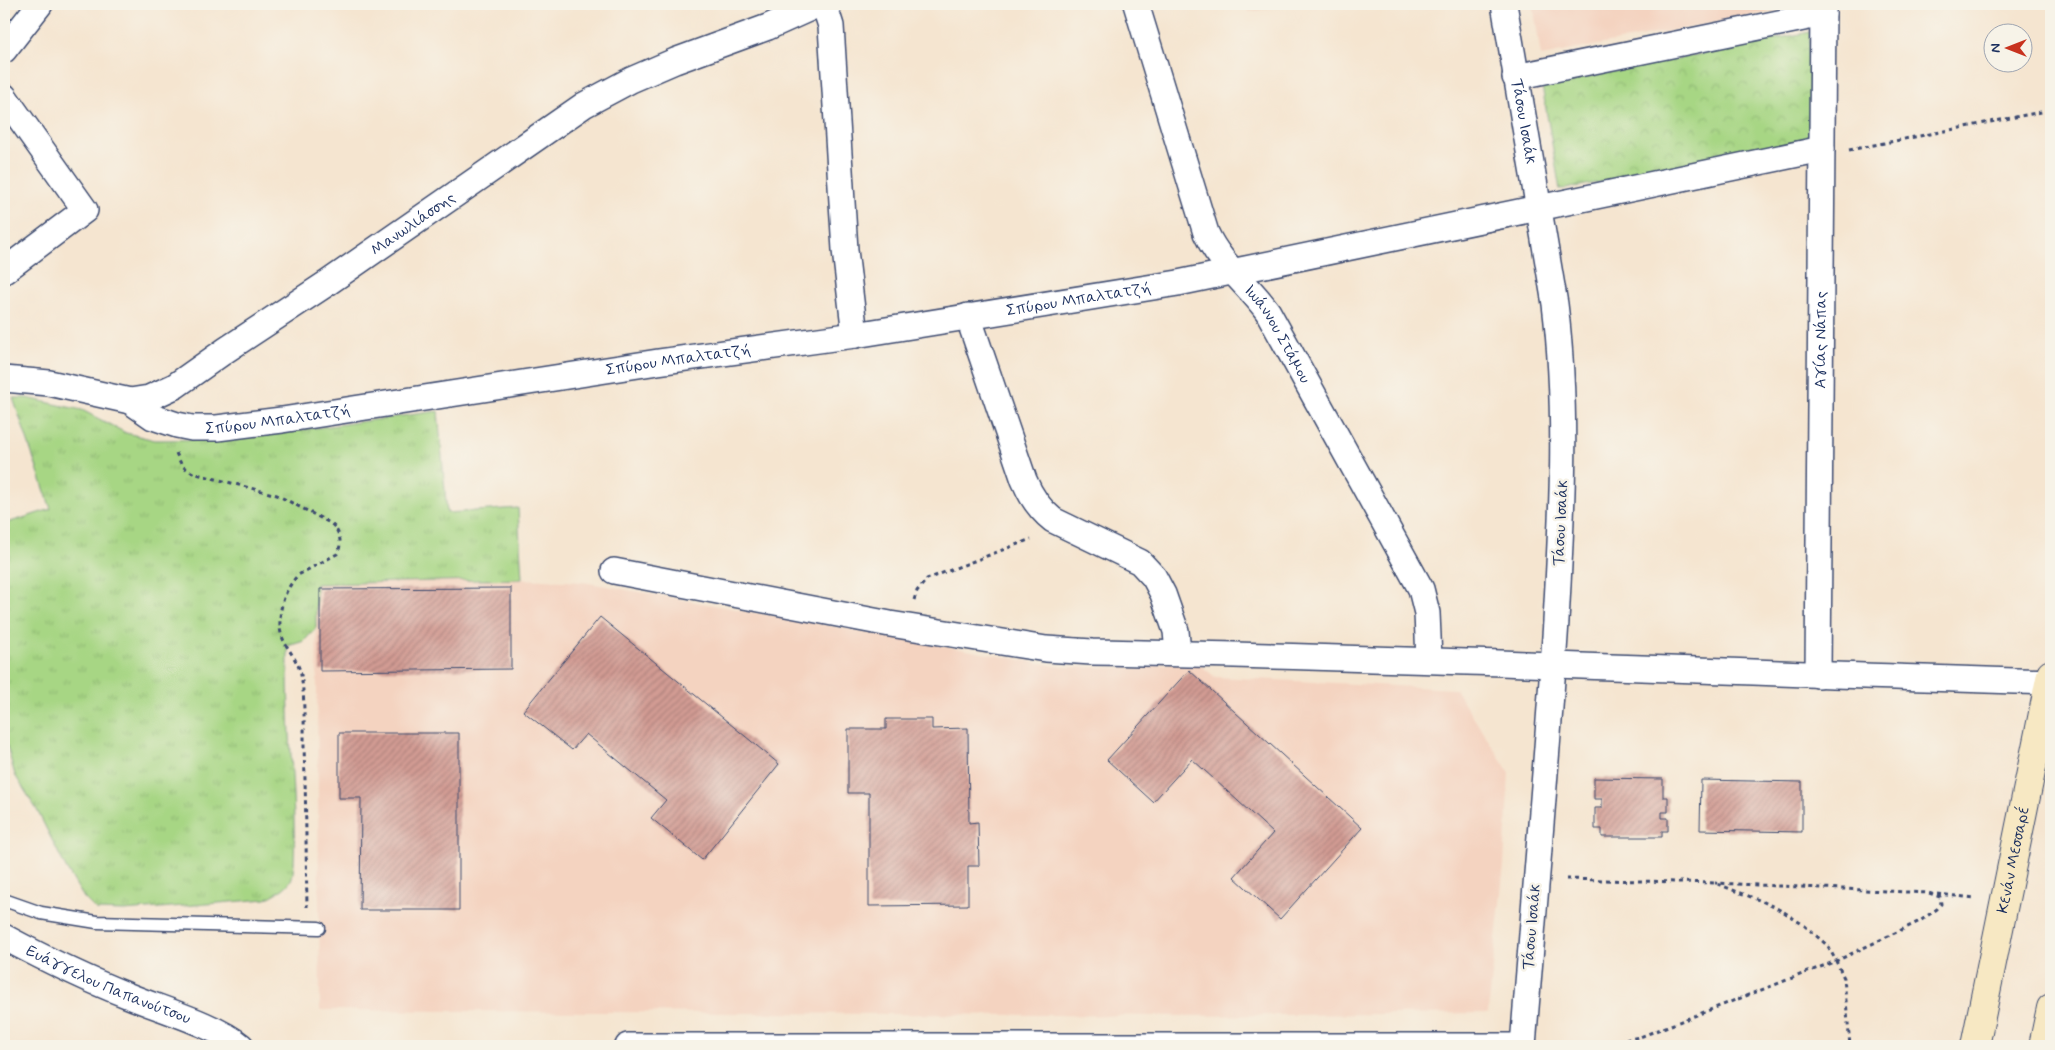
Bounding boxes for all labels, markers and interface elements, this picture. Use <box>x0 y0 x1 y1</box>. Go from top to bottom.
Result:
north arrow <box>1982 22 2032 72</box>
text: N <box>1987 43 2005 53</box>
street label: Τάσου Ισαάκ <box>1506 77 1542 166</box>
street label: Μανωλιάσσης <box>366 187 459 260</box>
street label: Σπύρου Μπαλτατζή <box>1005 277 1153 321</box>
street label: Ιωάννου Στάμου <box>1240 280 1316 387</box>
street label: Αγίας Νάπας <box>1810 291 1831 389</box>
street label: Σπύρου Μπαλτατζή <box>604 339 752 380</box>
street label: Σπύρου Μπαλτατζή <box>205 399 352 439</box>
street label: Τάσου Ισαάκ <box>1548 479 1574 566</box>
street label: Κενάν Μεσσαρέ <box>1992 804 2034 915</box>
street label: Τάσου Ισαάκ <box>1518 883 1546 971</box>
street label: Ευάγγελου Παπανούτσου <box>23 940 194 1029</box>

